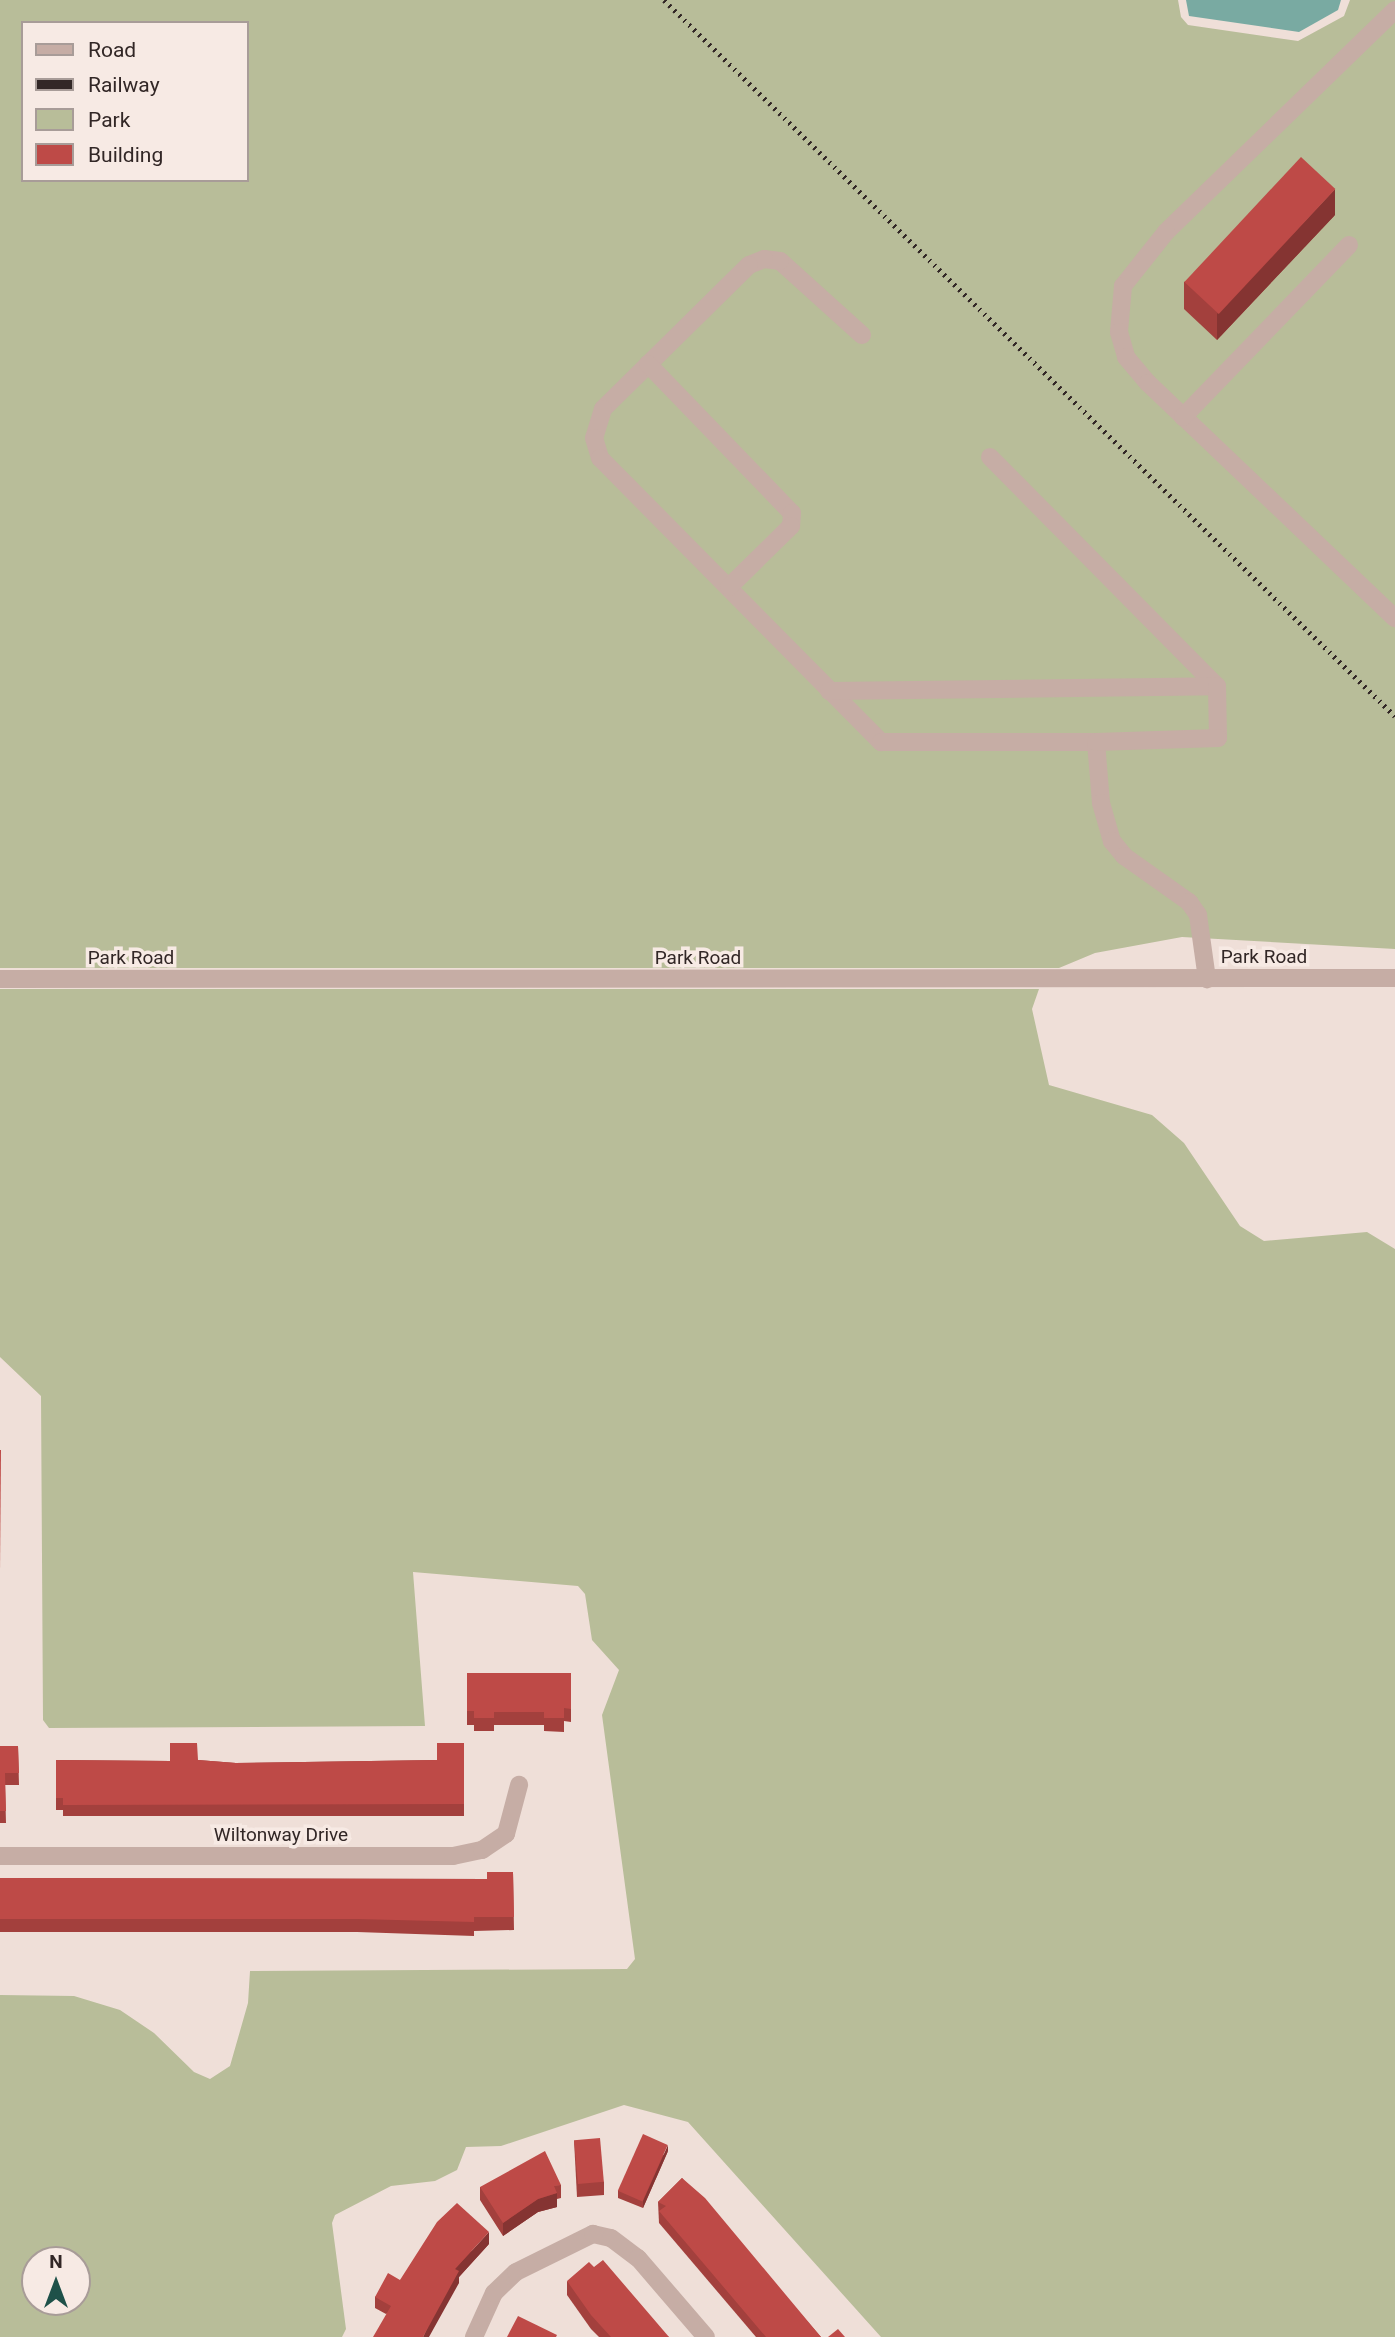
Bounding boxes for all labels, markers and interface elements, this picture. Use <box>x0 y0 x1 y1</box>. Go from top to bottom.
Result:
legend <box>21 21 248 182</box>
text: Road <box>88 38 136 62</box>
text: Railway <box>88 73 160 97</box>
text: Park <box>88 108 130 132</box>
text: Building <box>88 143 163 167</box>
street label: Park Road <box>1221 946 1307 968</box>
street label: Park Road <box>88 947 174 969</box>
street label: Park Road <box>655 947 741 969</box>
street label: Wiltonway Drive <box>214 1824 348 1846</box>
north arrow <box>21 2246 91 2316</box>
text: N <box>49 2250 63 2273</box>

